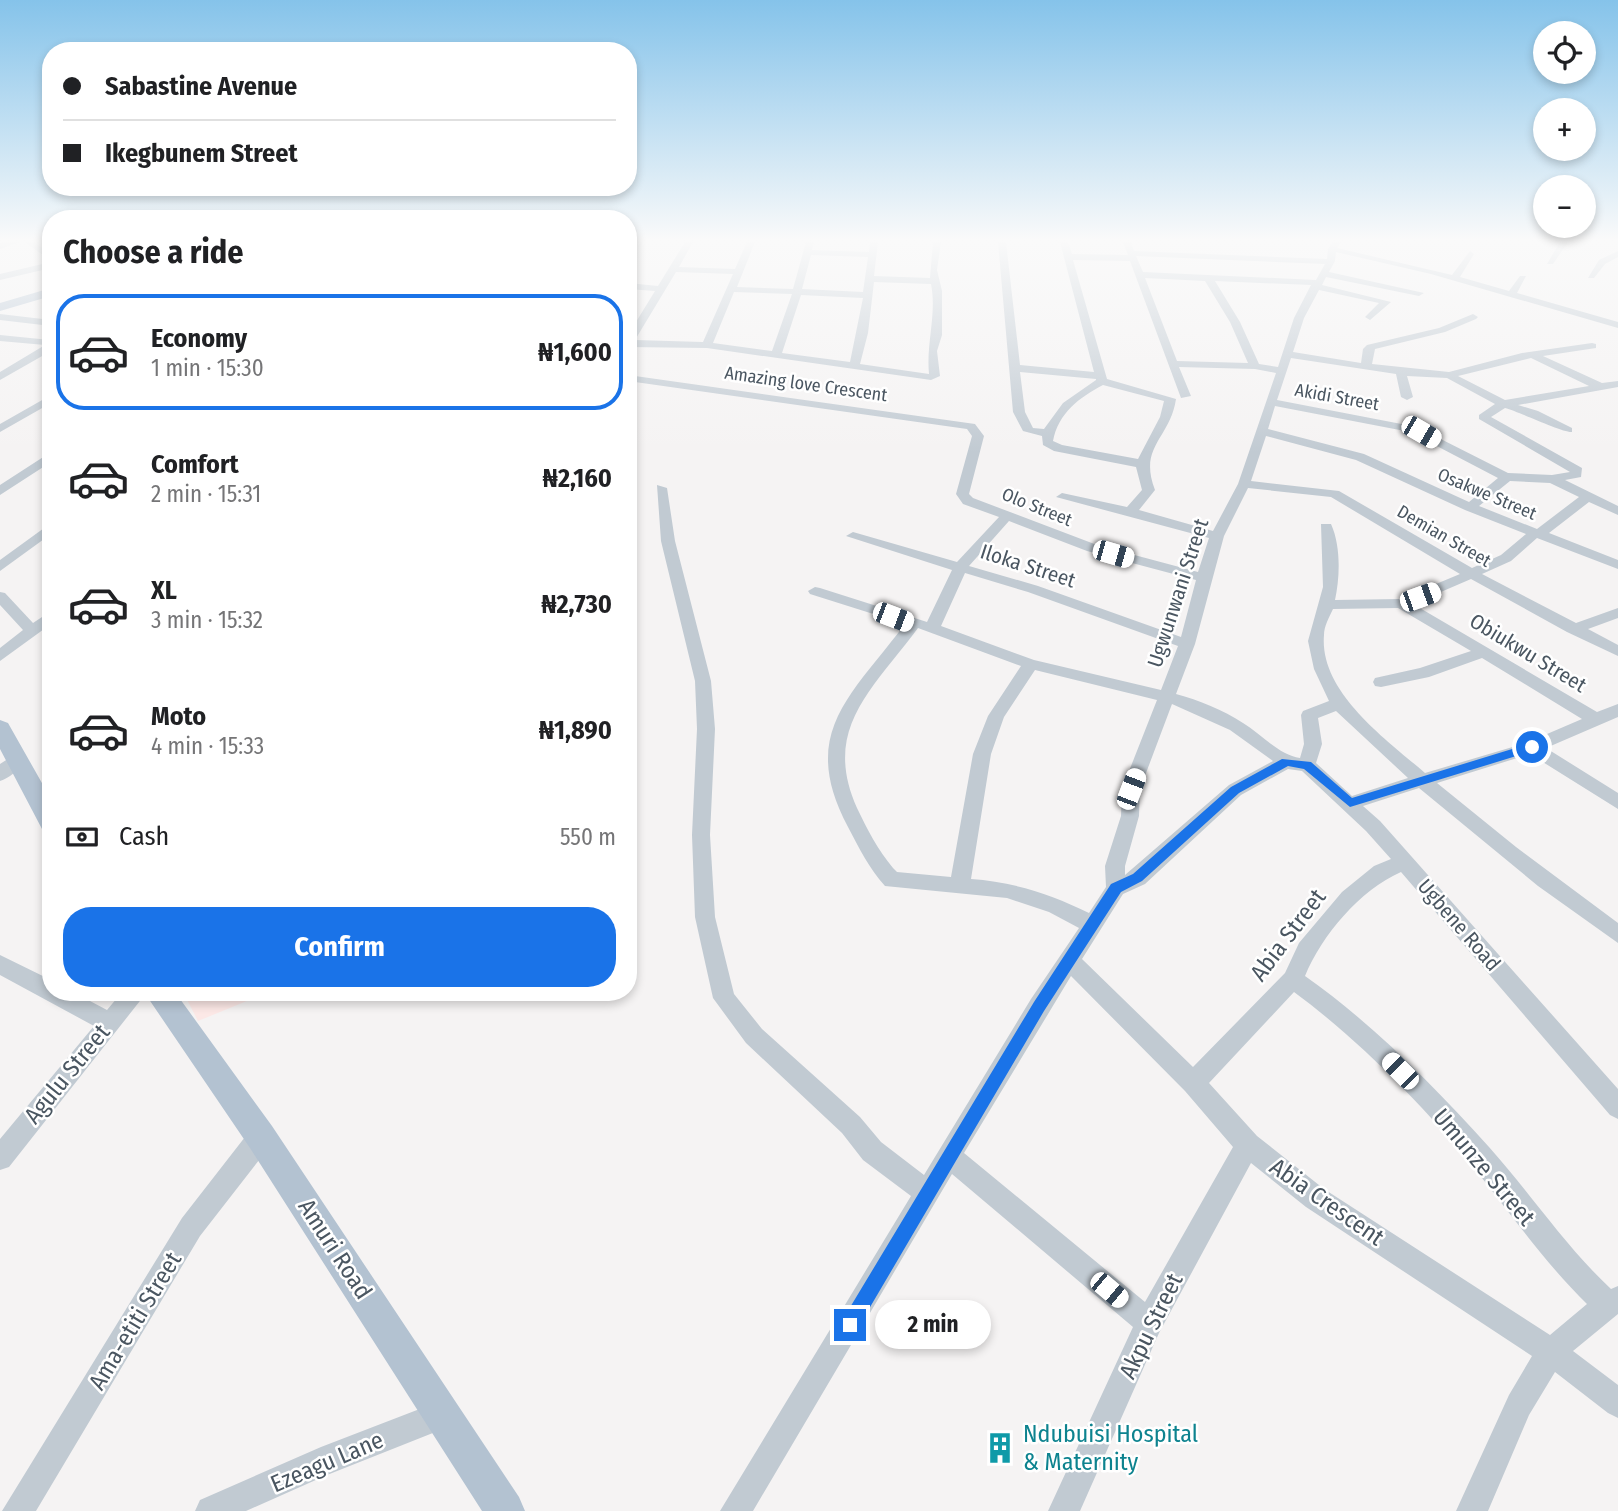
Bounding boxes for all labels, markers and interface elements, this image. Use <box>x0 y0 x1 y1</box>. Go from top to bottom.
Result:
map controls <box>1533 21 1596 238</box>
button: locate <box>1533 21 1596 84</box>
text: Sabastine Avenue <box>105 71 297 102</box>
button: + <box>1533 98 1596 161</box>
text: Ikegbunem Street <box>105 138 298 169</box>
button: − <box>1533 175 1596 238</box>
text: Choose a ride <box>63 233 244 271</box>
icon: car <box>67 321 130 384</box>
text: Economy <box>151 323 247 354</box>
text: ₦1,600 <box>538 337 612 368</box>
text: 1 min · 15:30 <box>151 354 264 382</box>
street label: Amazing love Crescent <box>723 362 889 406</box>
street label: Akidi Street <box>1293 379 1381 415</box>
car <box>1398 412 1445 452</box>
icon: car <box>67 447 130 510</box>
text: Comfort <box>151 449 239 480</box>
text: ₦2,160 <box>543 463 612 494</box>
street label: Osakwe Street <box>1434 463 1540 525</box>
text: 2 min · 15:31 <box>151 480 261 508</box>
street label: Olo Street <box>999 483 1075 531</box>
street label: Demian Street <box>1393 500 1495 572</box>
street label: Ugwunwani Street <box>1142 515 1214 671</box>
street label: Iloka Street <box>977 538 1079 594</box>
car <box>1090 538 1137 570</box>
icon: car <box>67 573 130 636</box>
text: XL <box>151 575 177 606</box>
car <box>1397 580 1444 614</box>
text: ₦2,730 <box>541 589 612 620</box>
car <box>870 600 917 634</box>
text: 3 min · 15:32 <box>151 606 263 634</box>
street label: Obiukwu Street <box>1465 608 1591 698</box>
icon: car <box>67 699 130 762</box>
text: Moto <box>151 701 206 732</box>
text: ₦1,890 <box>539 715 612 746</box>
route start <box>1516 731 1548 763</box>
text: 4 min · 15:33 <box>151 732 264 760</box>
car <box>1114 766 1149 812</box>
icon: cash <box>63 818 101 856</box>
text: Cash <box>119 821 169 852</box>
text: 550 m <box>560 823 616 851</box>
street label: Ugbene Road <box>1412 874 1506 976</box>
street label: Abia Street <box>1244 883 1332 986</box>
button: Confirm <box>63 907 616 987</box>
street label: Agulu Street <box>18 1019 116 1129</box>
car <box>1378 1049 1423 1093</box>
street label: Umunze Street <box>1427 1103 1541 1231</box>
street label: Abia Crescent <box>1265 1152 1389 1252</box>
street label: Amuri Road <box>292 1194 378 1304</box>
street label: Ama-etiti Street <box>83 1247 187 1395</box>
car <box>1087 1268 1132 1312</box>
street label: Akpu Street <box>1113 1269 1189 1383</box>
callout: 2 min <box>874 1300 990 1350</box>
route end <box>834 1309 866 1341</box>
text: 2 min <box>908 1310 959 1338</box>
place label: Ndubuisi Hospital & Maternity <box>1023 1420 1198 1476</box>
street label: Ezeagu Lane <box>266 1426 388 1498</box>
building icon: Ndubuisi Hospital & Maternity <box>983 1431 1017 1465</box>

